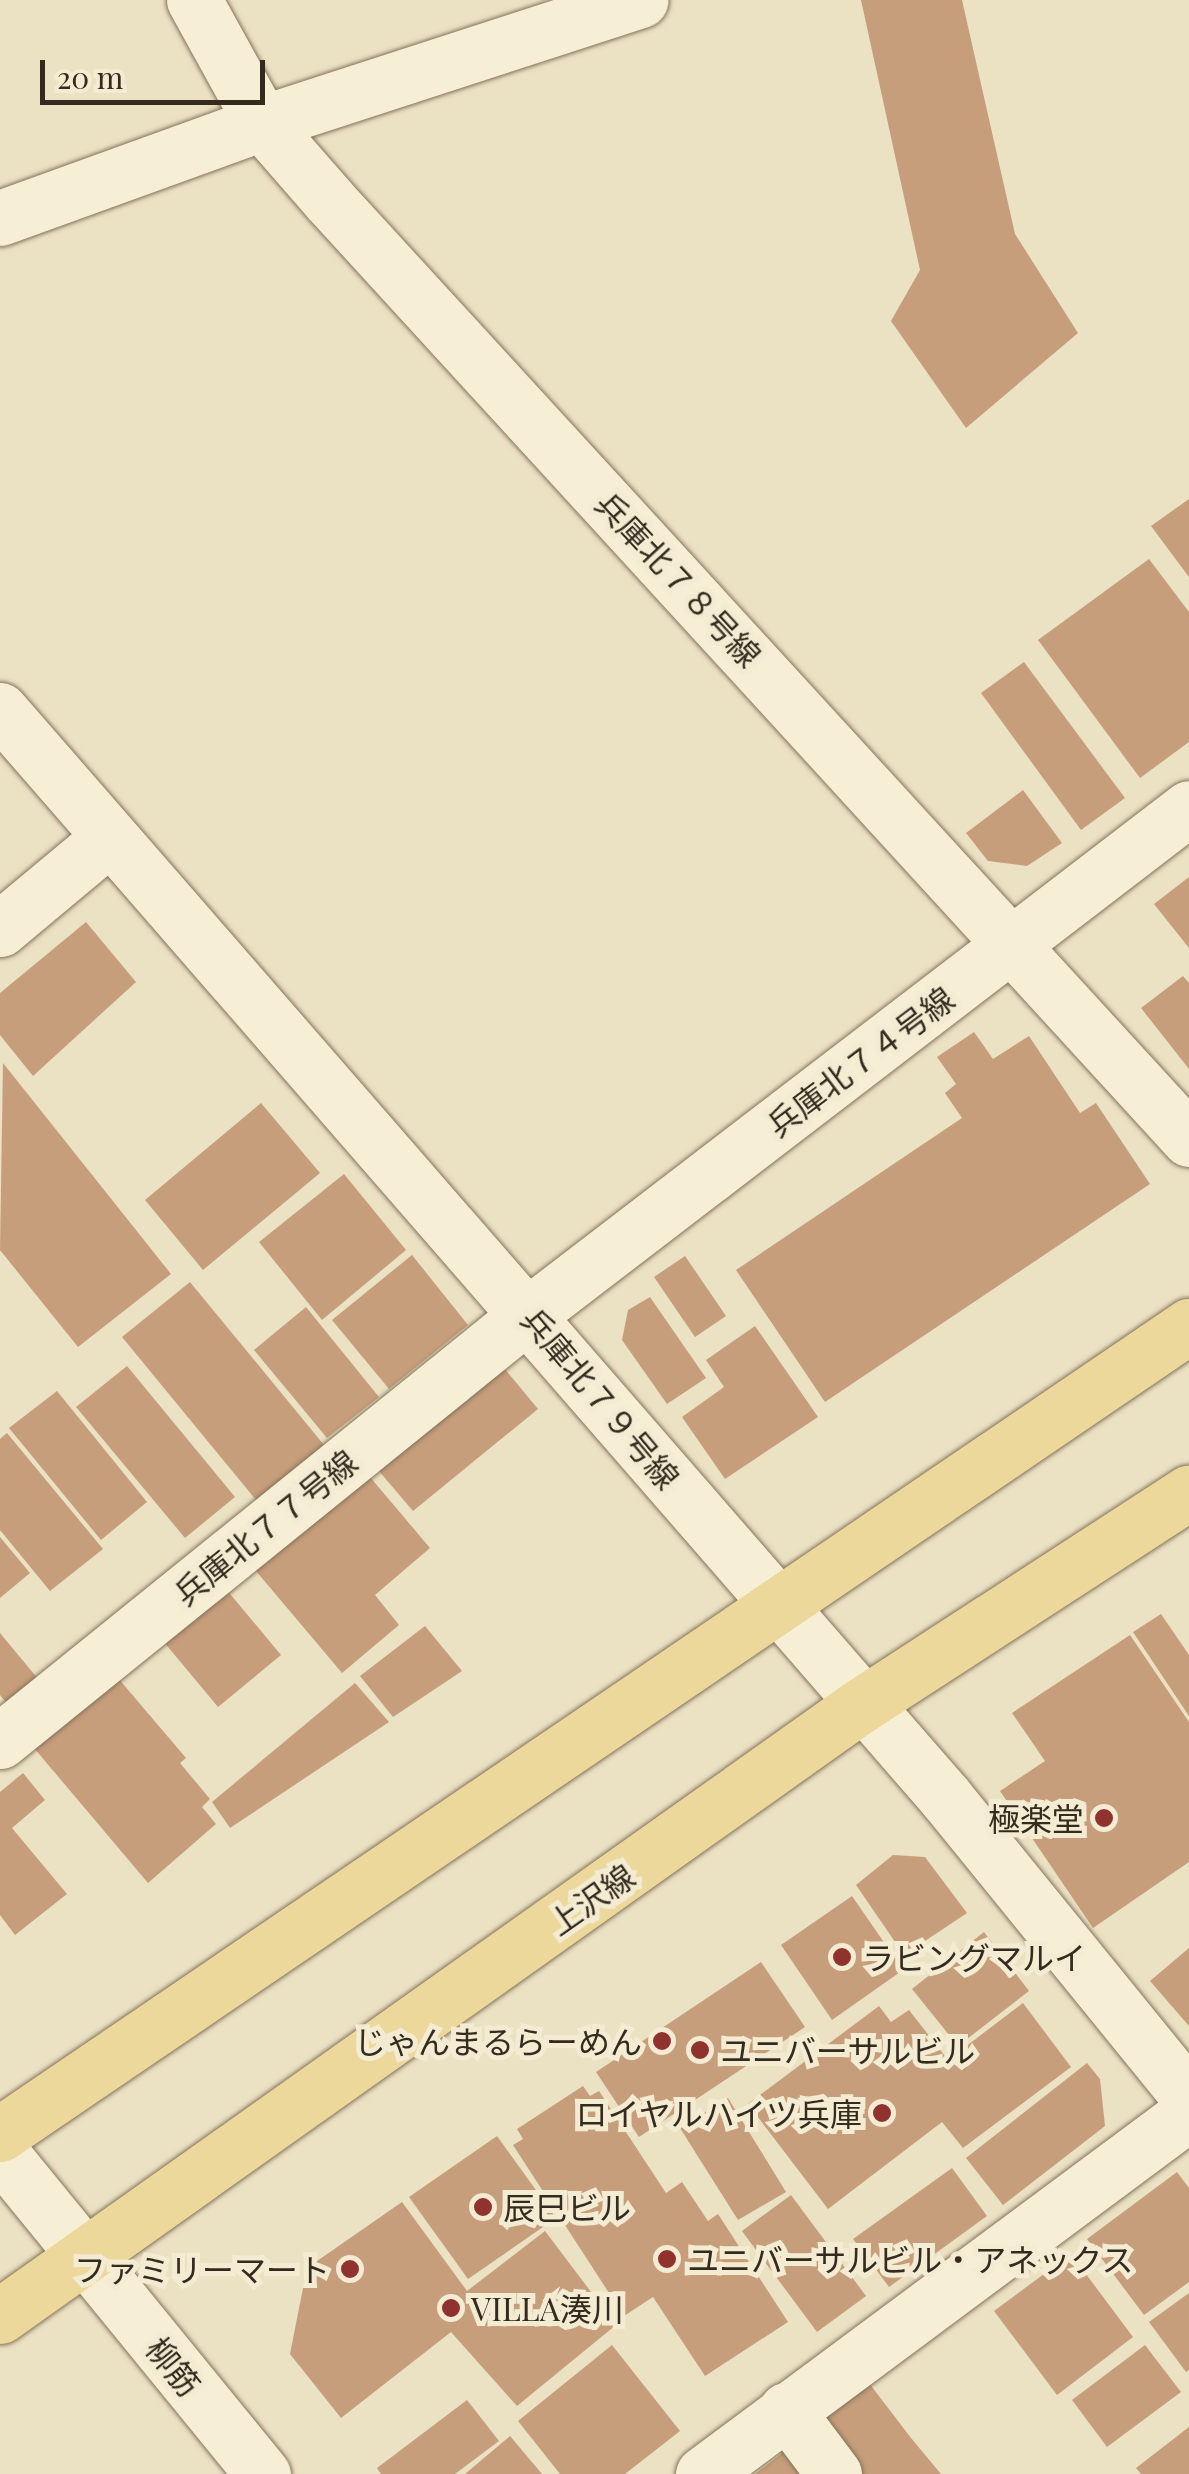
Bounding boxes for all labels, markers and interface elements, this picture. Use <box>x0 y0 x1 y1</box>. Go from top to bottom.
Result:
scale bar <box>45 40 270 102</box>
text: 20 m <box>57 57 123 97</box>
street label: 兵庫北７８号線 <box>589 484 769 674</box>
street label: 兵庫北７４号線 <box>759 978 961 1144</box>
street label: 兵庫北７９号線 <box>514 1300 688 1496</box>
street label: 兵庫北７７号線 <box>166 1442 364 1612</box>
place label: 極楽堂 <box>988 1799 1084 1837</box>
marker: 極楽堂 <box>1093 1807 1115 1829</box>
street label: 上沢線 <box>541 1856 641 1942</box>
place label: ラビングマルイ <box>862 1938 1086 1976</box>
marker: ラビングマルイ <box>831 1946 853 1968</box>
place label: じゃんまるらーめん <box>354 2022 642 2060</box>
marker: じゃんまるらーめん <box>651 2030 673 2052</box>
place label: ユニバーサルビル <box>720 2031 976 2069</box>
marker: ユニバーサルビル <box>689 2039 711 2061</box>
place label: ロイヤルハイツ兵庫 <box>574 2094 862 2132</box>
marker: ロイヤルハイツ兵庫 <box>871 2102 893 2124</box>
place label: 辰巳ビル <box>503 2188 631 2226</box>
marker: 辰巳ビル <box>472 2196 494 2218</box>
place label: ユニバーサルビル・アネックス <box>687 2240 1135 2278</box>
marker: ユニバーサルビル・アネックス <box>656 2248 678 2270</box>
place label: ファミリーマート <box>74 2250 330 2288</box>
marker: ファミリーマート <box>339 2258 361 2280</box>
place label: VILLA湊川 <box>471 2289 624 2327</box>
marker: VILLA湊川 <box>440 2297 462 2319</box>
street label: 柳筋 <box>139 2329 209 2403</box>

